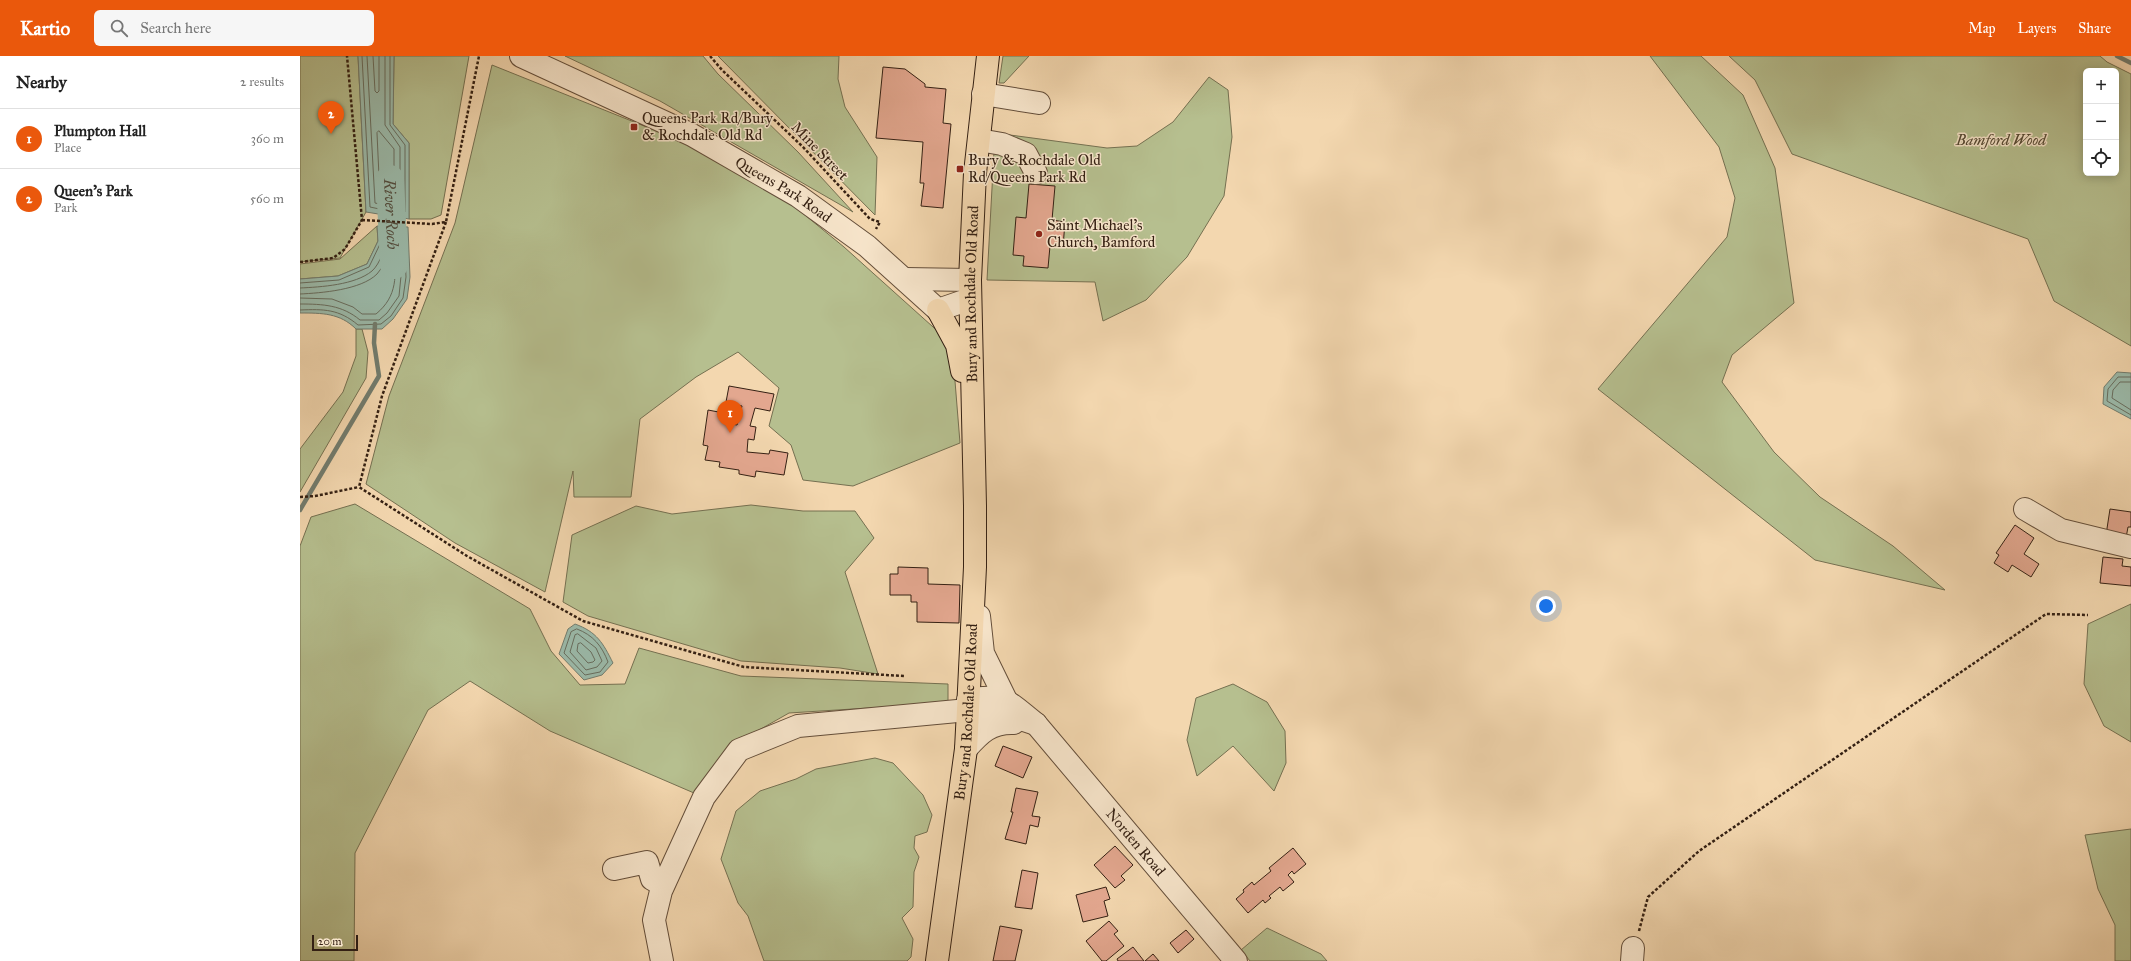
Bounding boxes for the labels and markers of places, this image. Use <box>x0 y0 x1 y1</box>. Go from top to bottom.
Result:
pin: 2 <box>318 101 344 134</box>
place label: Queens Park Rd/Bury & Rochdale Old Rd <box>642 109 774 144</box>
marker: Queens Park Rd/Bury & Rochdale Old Rd <box>629 122 639 132</box>
place label: Bury & Rochdale Old Rd/Queens Park Rd <box>968 151 1101 186</box>
marker: Bury & Rochdale Old Rd/Queens Park Rd <box>955 164 965 174</box>
place label: Saint Michael's Church, Bamford <box>1047 216 1156 251</box>
marker: Saint Michael's Church, Bamford <box>1034 229 1044 239</box>
pin: 1 <box>717 400 743 433</box>

